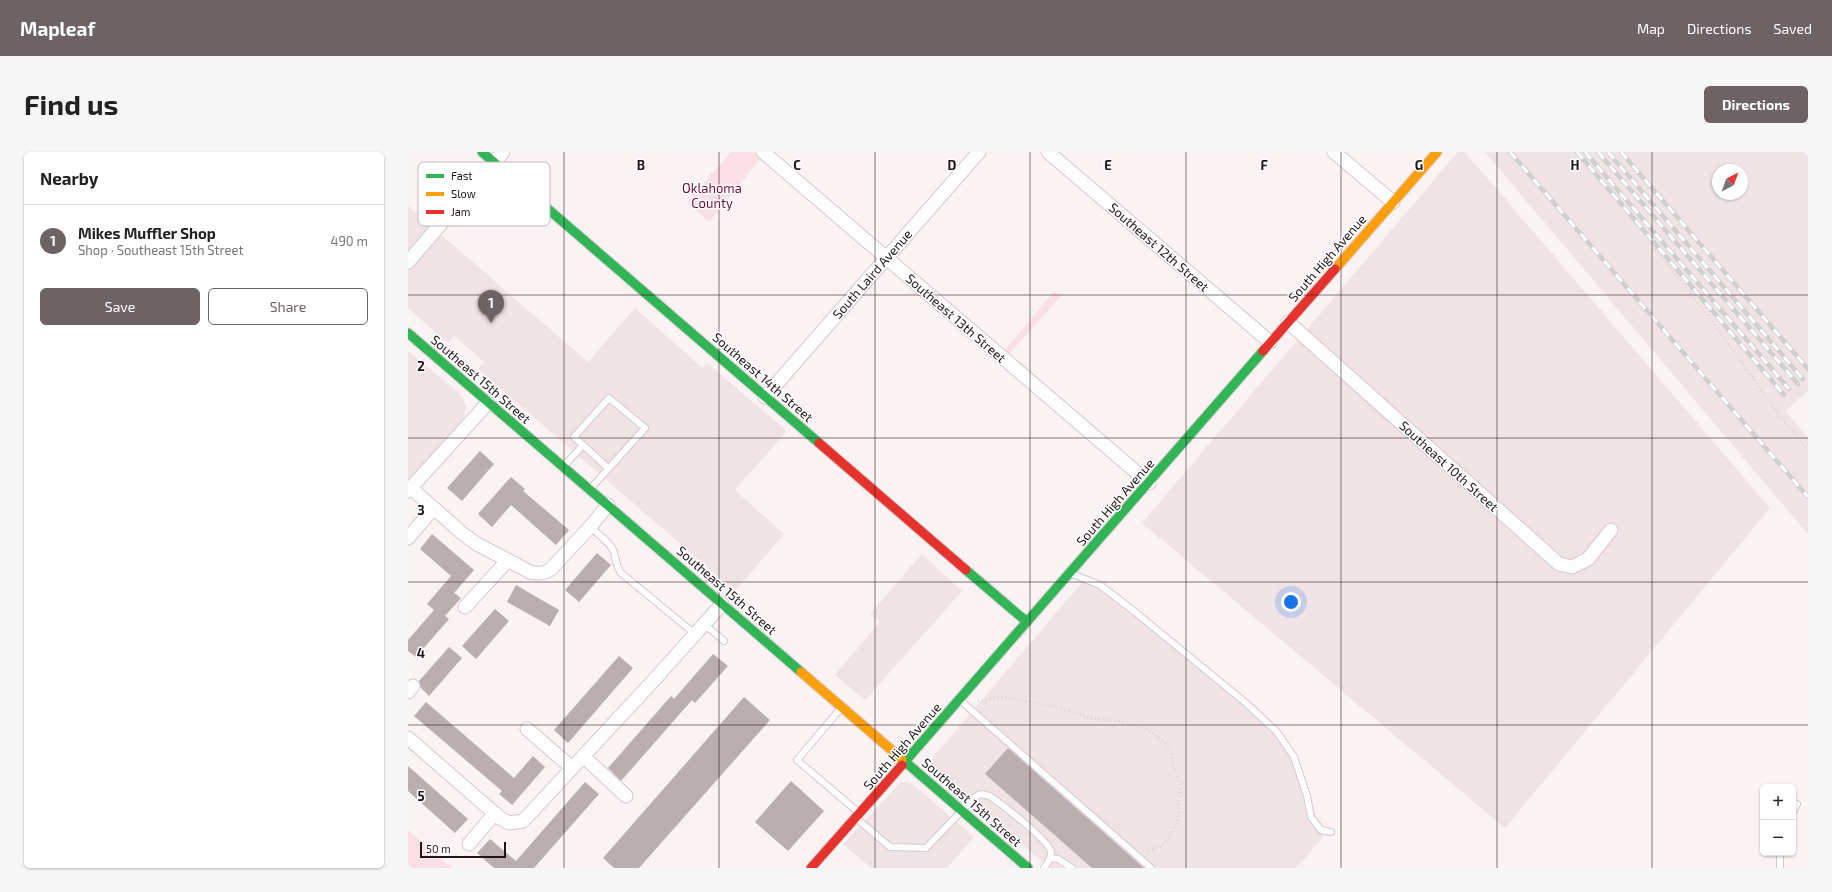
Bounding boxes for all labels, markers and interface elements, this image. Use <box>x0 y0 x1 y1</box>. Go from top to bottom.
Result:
text: Mapleaf <box>20 17 95 40</box>
text: Map <box>1637 20 1665 37</box>
text: Directions <box>1687 20 1752 37</box>
text: Saved <box>1774 20 1812 37</box>
button: Directions <box>1704 86 1808 123</box>
text: Find us <box>24 87 118 121</box>
text: B <box>637 157 645 173</box>
text: C <box>793 157 801 173</box>
text: D <box>948 157 957 173</box>
text: E <box>1104 157 1112 173</box>
text: F <box>1260 157 1268 173</box>
text: G <box>1415 157 1423 173</box>
text: H <box>1571 157 1580 173</box>
legend <box>418 162 550 226</box>
north arrow <box>1712 164 1748 200</box>
text: Nearby <box>40 168 98 188</box>
text: Fast <box>451 169 473 182</box>
park label: Oklahoma County <box>682 180 742 211</box>
text: Slow <box>451 187 476 200</box>
street label: Southeast 12th Street <box>1106 199 1212 295</box>
text: Jam <box>451 205 470 218</box>
street label: South High Avenue <box>1285 211 1369 305</box>
text: Mikes Muffler Shop <box>78 224 216 242</box>
street label: South Laird Avenue <box>829 226 915 322</box>
text: 1 <box>50 233 56 249</box>
text: 490 m <box>330 233 368 249</box>
text: Shop · Southeast 15th Street <box>78 242 243 258</box>
street label: Southeast 13th Street <box>903 270 1009 366</box>
button: Save <box>40 288 200 325</box>
button: Share <box>208 288 368 325</box>
pin: 1 <box>478 290 504 323</box>
street label: Southeast 14th Street <box>709 329 817 425</box>
street label: Southeast 15th Street <box>428 331 534 427</box>
text: 2 <box>417 358 425 374</box>
street label: Southeast 10th Street <box>1396 417 1502 515</box>
street label: South High Avenue <box>1073 455 1157 549</box>
text: 3 <box>417 502 425 518</box>
street label: Southeast 15th Street <box>674 542 780 638</box>
your location <box>1281 592 1301 612</box>
text: 4 <box>417 645 425 661</box>
street label: South High Avenue <box>860 699 944 793</box>
street label: Southeast 15th Street <box>919 754 1025 850</box>
map controls <box>1760 784 1796 856</box>
button: + <box>1760 784 1796 820</box>
text: 5 <box>417 788 425 804</box>
button: − <box>1760 820 1796 856</box>
scale bar <box>420 840 506 859</box>
text: 50 m <box>426 842 451 855</box>

